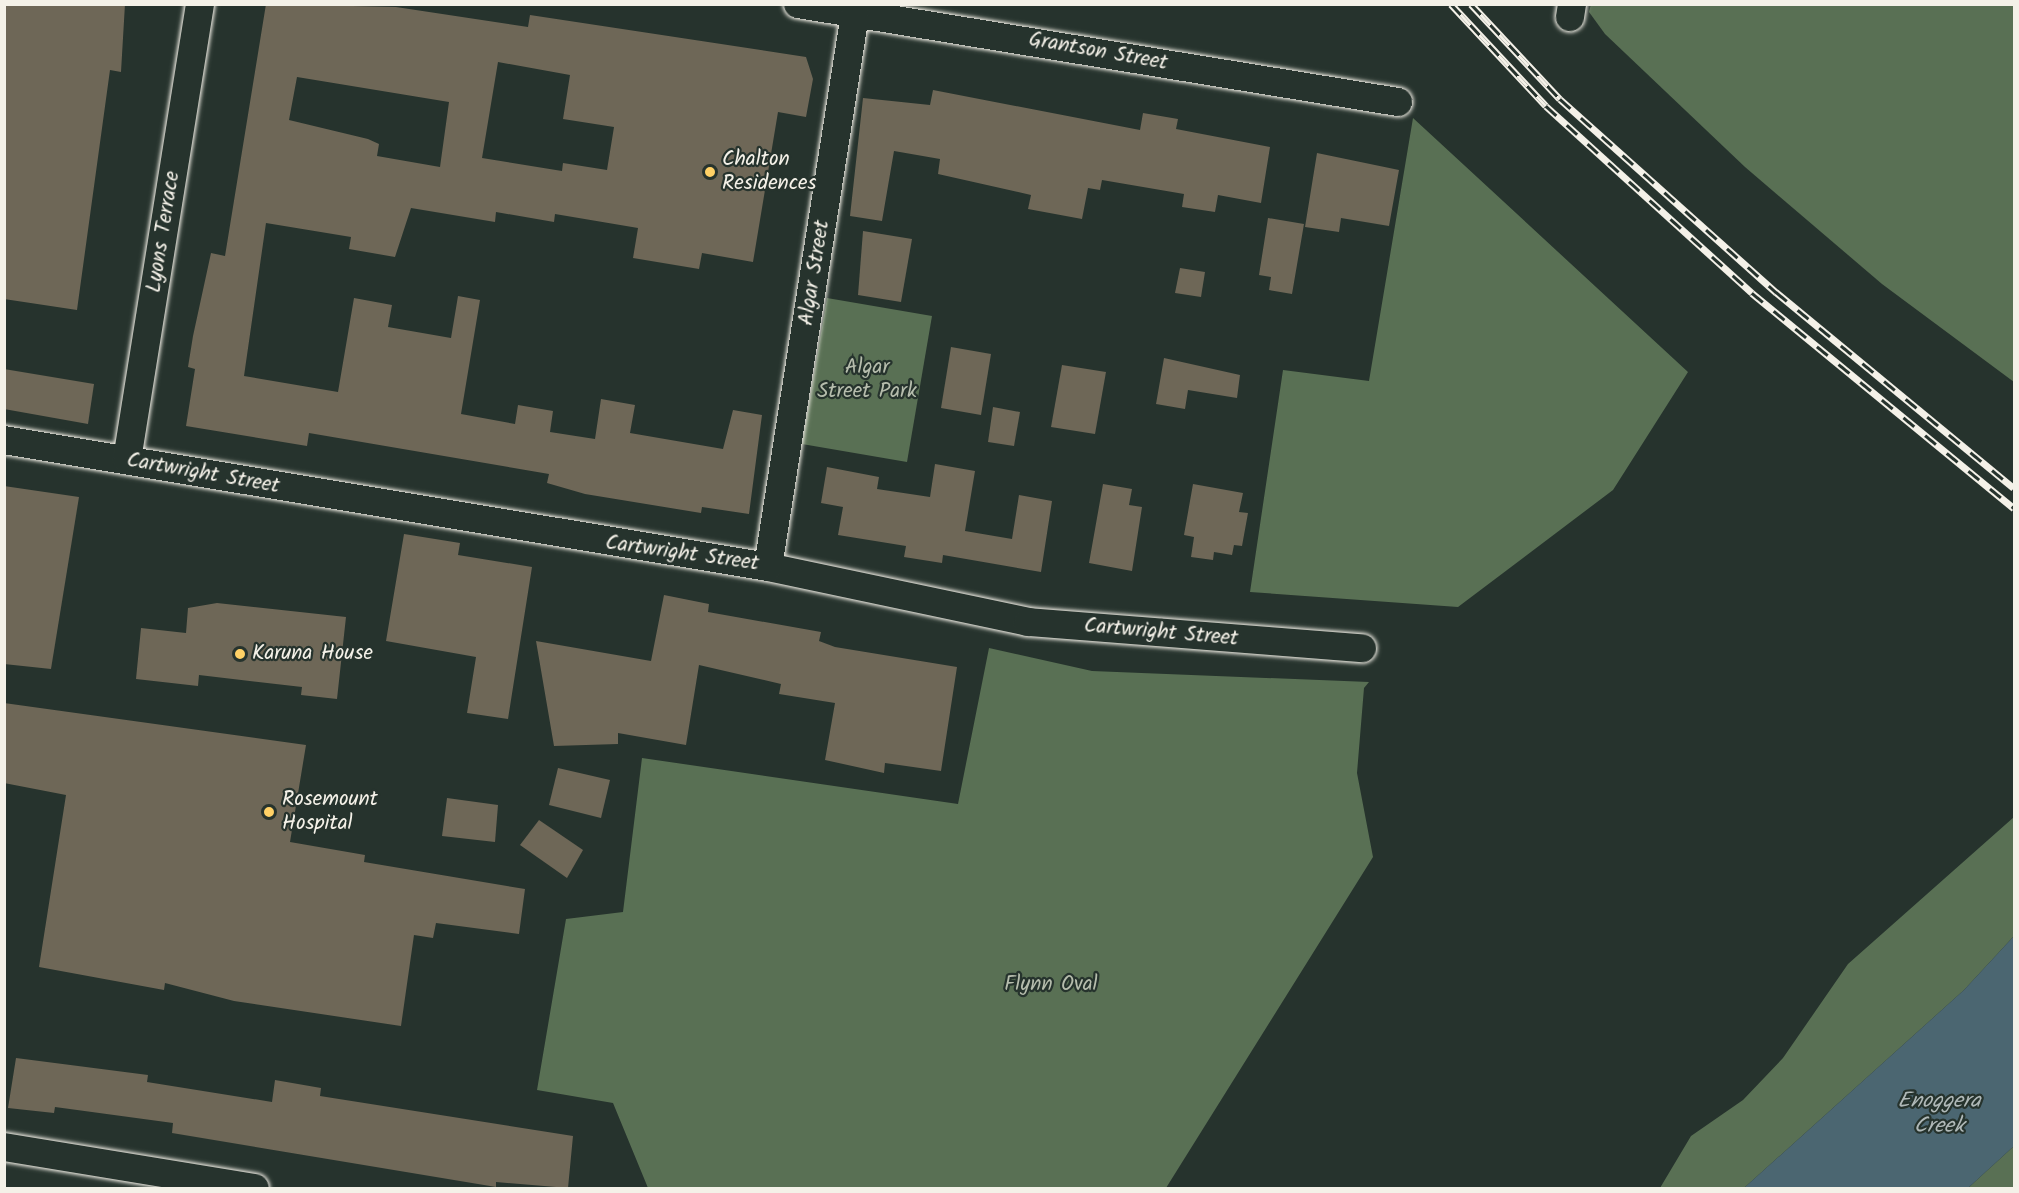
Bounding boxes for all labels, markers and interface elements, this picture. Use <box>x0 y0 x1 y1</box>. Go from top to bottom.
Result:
street label: Grantson Street <box>1027 27 1169 77</box>
place label: Chalton Residences <box>722 147 817 197</box>
marker: Chalton Residences <box>703 165 717 179</box>
street label: Lyons Terrace <box>142 169 186 295</box>
street label: Algar Street <box>794 219 836 327</box>
park label: Algar Street Park <box>817 355 917 405</box>
street label: Cartwright Street <box>125 448 281 500</box>
street label: Cartwright Street <box>604 531 760 577</box>
street label: Cartwright Street <box>1083 614 1239 652</box>
place label: Karuna House <box>252 641 373 667</box>
marker: Karuna House <box>233 647 247 661</box>
place label: Rosemount Hospital <box>282 787 378 837</box>
marker: Rosemount Hospital <box>260 803 278 821</box>
park label: Flynn Oval <box>1004 972 1098 998</box>
water label: Enoggera Creek <box>1898 1088 1980 1140</box>

